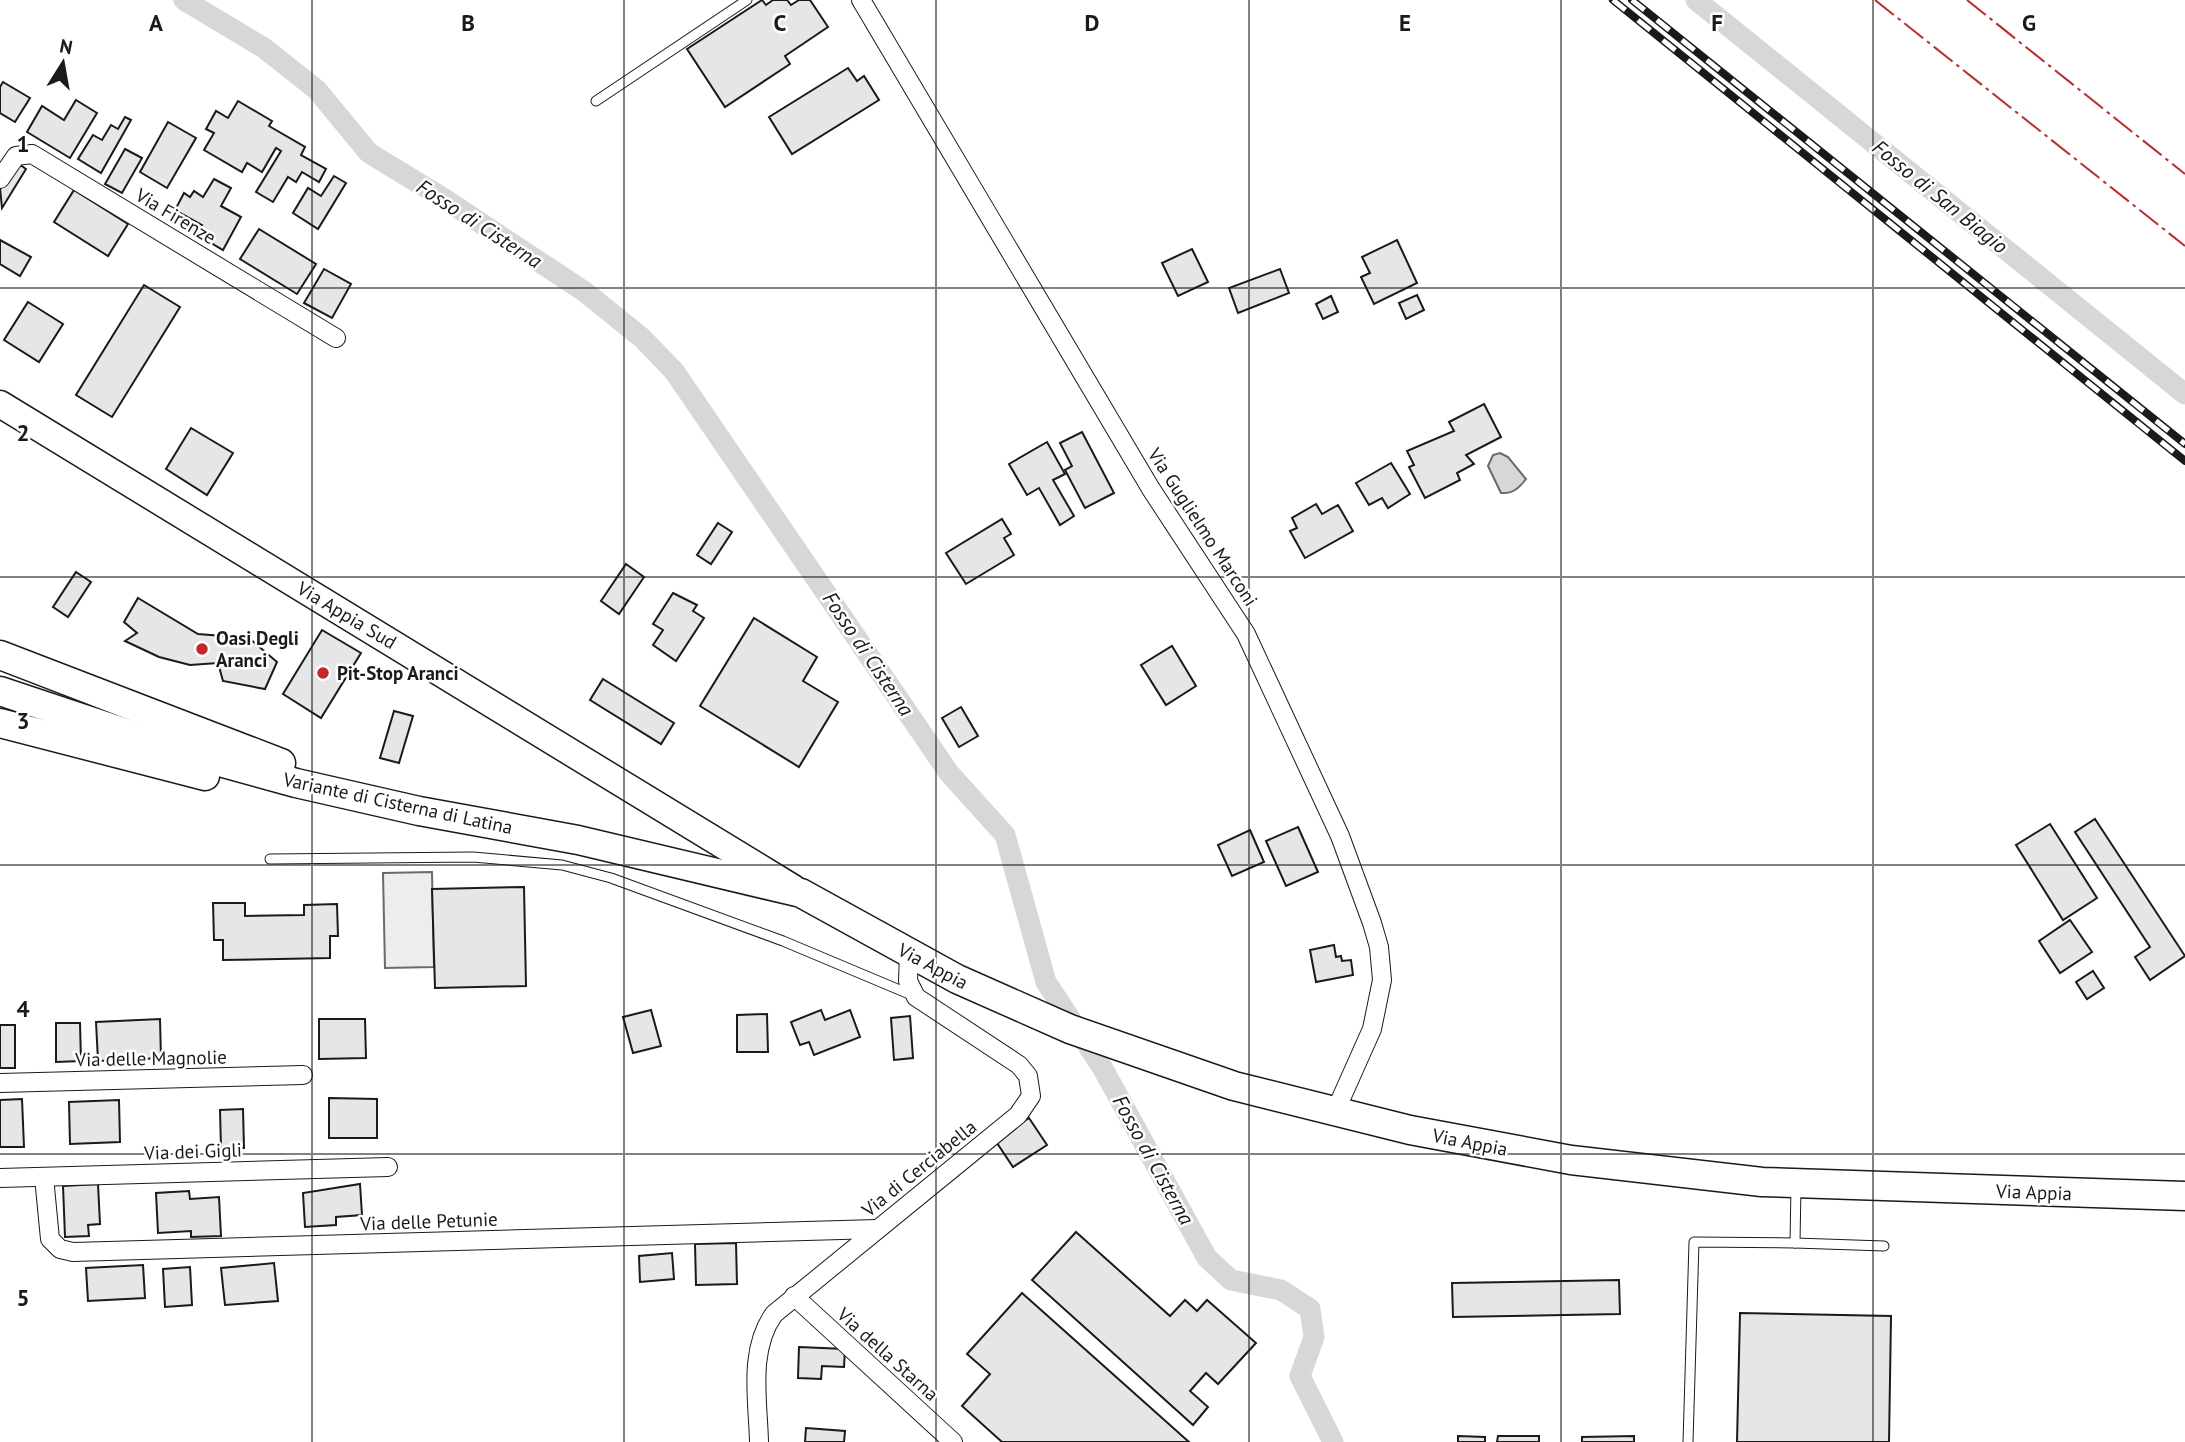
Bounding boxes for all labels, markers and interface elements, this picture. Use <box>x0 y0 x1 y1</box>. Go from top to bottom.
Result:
text: A <box>149 8 163 37</box>
text: B <box>461 8 475 37</box>
text: C <box>774 8 787 37</box>
text: D <box>1085 8 1099 37</box>
text: E <box>1399 8 1411 37</box>
text: F <box>1711 8 1723 37</box>
text: G <box>2022 8 2036 37</box>
north arrow <box>28 28 98 98</box>
text: N <box>58 33 75 59</box>
text: 1 <box>16 129 30 158</box>
water label: Fosso di San Biagio <box>1867 134 2014 260</box>
water label: Fosso di Cisterna <box>411 173 548 275</box>
street label: Via Firenze <box>131 182 221 249</box>
text: 2 <box>16 418 30 447</box>
street label: Via Guglielmo Marconi <box>1142 443 1263 611</box>
street label: Via Appia Sud <box>292 575 401 654</box>
water label: Fosso di Cisterna <box>817 586 920 722</box>
place label: Oasi Degli Aranci <box>216 626 299 672</box>
marker: Oasi Degli Aranci <box>194 641 210 657</box>
place label: Pit-Stop Aranci <box>337 661 459 685</box>
marker: Pit-Stop Aranci <box>315 665 331 681</box>
text: 3 <box>16 706 30 735</box>
street label: Variante di Cisterna di Latina <box>280 767 515 839</box>
street label: Via Appia <box>893 937 972 994</box>
text: 4 <box>16 994 30 1023</box>
street label: Via delle Magnolie <box>74 1045 227 1071</box>
water label: Fosso di Cisterna <box>1107 1090 1201 1230</box>
street label: Via di Cerciabella <box>856 1114 981 1222</box>
street label: Via Appia <box>1429 1123 1510 1161</box>
street label: Via dei Gigli <box>143 1137 242 1165</box>
street label: Via Appia <box>1995 1179 2072 1205</box>
street label: Via delle Petunie <box>359 1207 498 1235</box>
text: 5 <box>16 1283 30 1312</box>
street label: Via della Starna <box>832 1302 944 1406</box>

